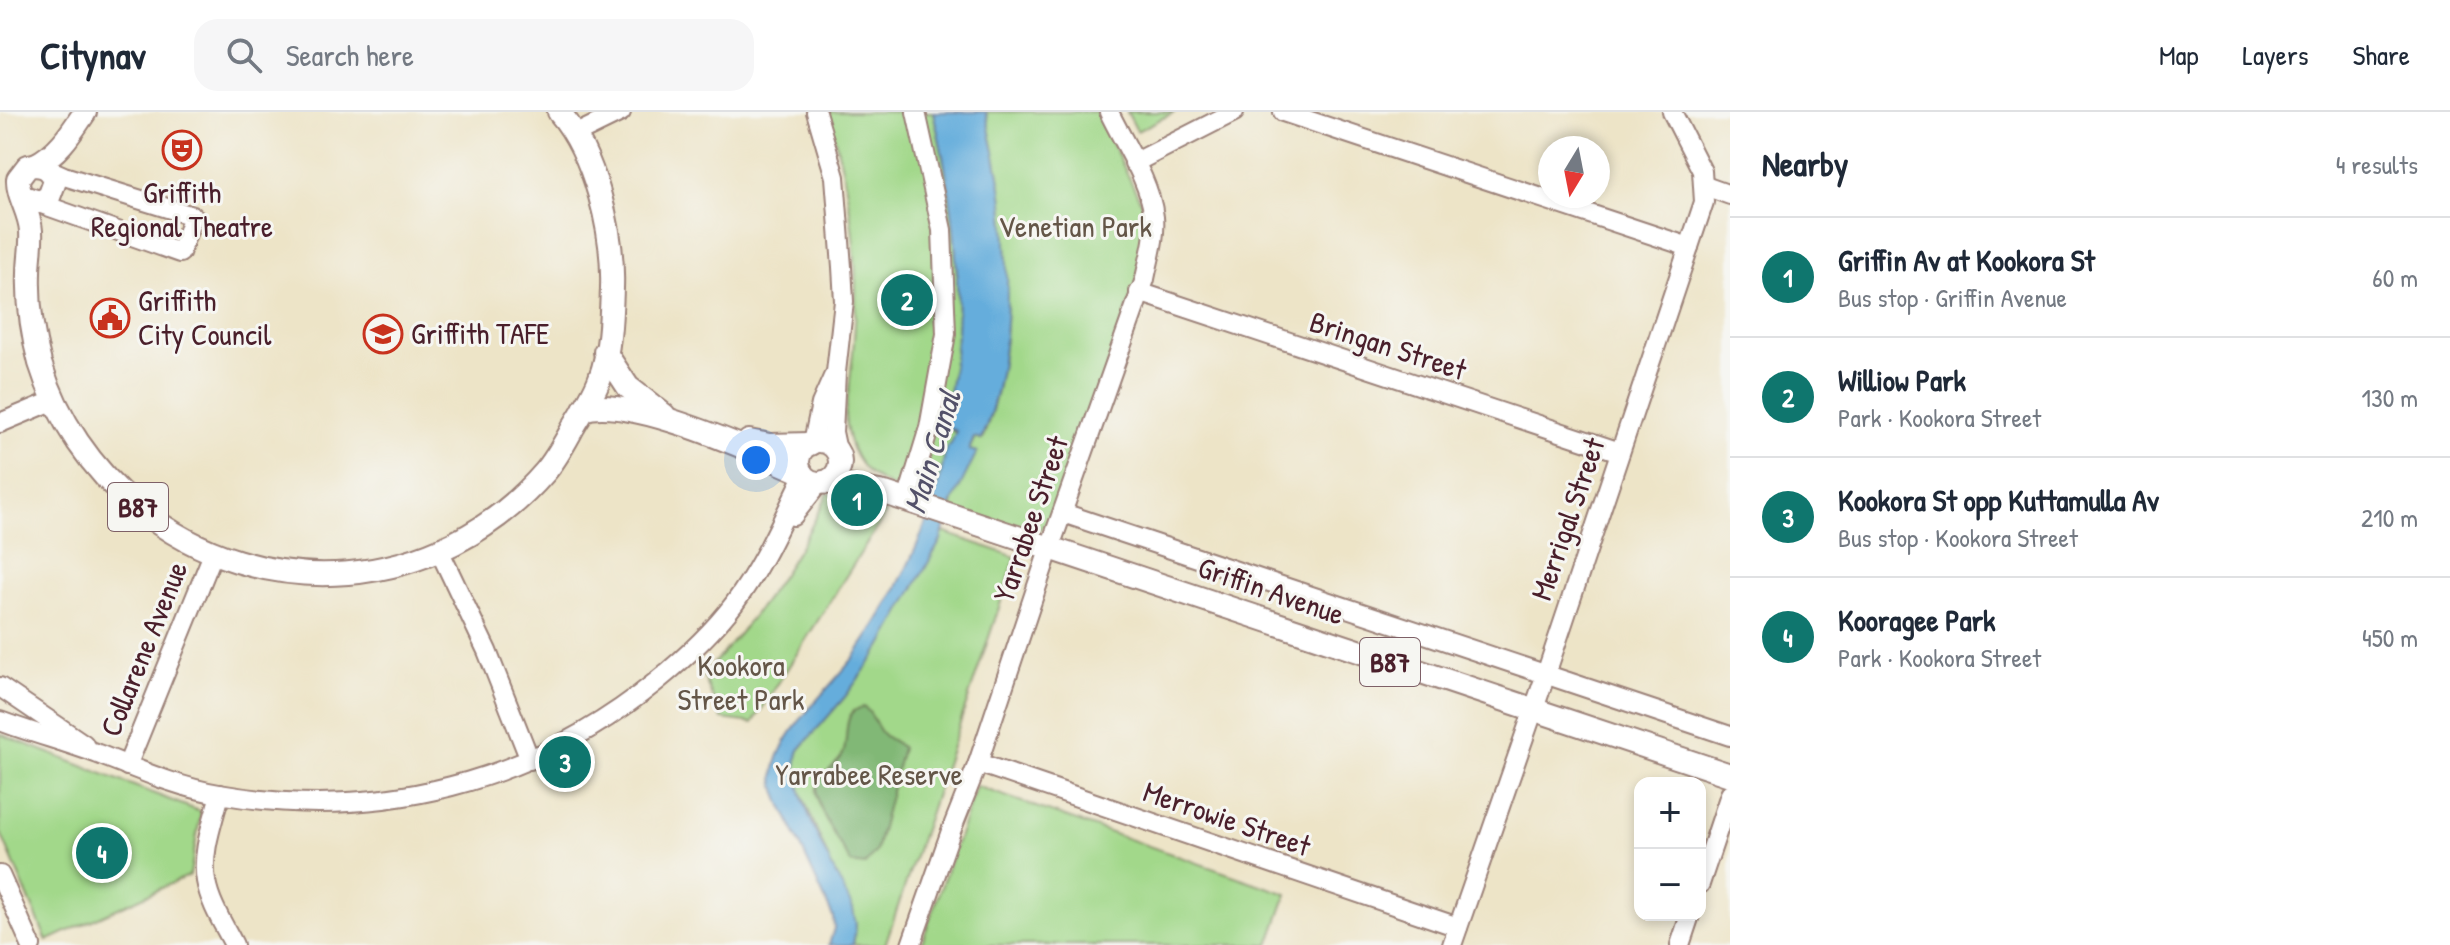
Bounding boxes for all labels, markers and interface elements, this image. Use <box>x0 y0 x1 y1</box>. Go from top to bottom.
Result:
search box <box>194 19 754 91</box>
text: Citynav <box>40 29 146 81</box>
icon: search <box>222 33 266 77</box>
text: Search here <box>286 35 414 75</box>
text: Map <box>2159 36 2199 74</box>
text: Layers <box>2243 36 2308 74</box>
text: Share <box>2352 36 2410 74</box>
theatre icon: Griffith Regional Theatre <box>161 129 203 171</box>
north arrow <box>1538 136 1610 208</box>
text: Nearby <box>1762 141 1848 187</box>
text: 4 results <box>2336 147 2418 182</box>
place label: Griffith Regional Theatre <box>91 172 273 246</box>
park label: Venetian Park <box>998 206 1152 246</box>
text: Griffin Av at Kookora St <box>1838 240 2095 280</box>
text: 1 <box>1783 260 1793 295</box>
text: 60 m <box>2372 260 2418 295</box>
pin: 2 <box>881 270 933 330</box>
place label: Griffith City Council <box>138 280 272 354</box>
text: Bus stop · Griffin Avenue <box>1838 280 2067 315</box>
public building icon: Griffith City Council <box>89 297 131 339</box>
street label: Bringan Street <box>1305 301 1472 389</box>
school or university icon: Griffith TAFE <box>362 313 404 355</box>
place label: Griffith TAFE <box>411 313 549 353</box>
text: Williow Park <box>1838 360 1966 400</box>
text: 2 <box>1782 380 1794 415</box>
text: 130 m <box>2362 380 2418 415</box>
water label: Main Canal <box>893 384 971 518</box>
text: Park · Kookora Street <box>1838 400 2041 435</box>
street label: Yarrabee Street <box>983 430 1077 607</box>
street label: Merrigal Street <box>1521 431 1614 605</box>
your location <box>736 440 776 480</box>
pin: 1 <box>831 470 883 530</box>
text: Kookora St opp Kuttamulla Av <box>1838 480 2159 520</box>
road number: B87 <box>108 483 168 531</box>
text: 3 <box>1782 500 1794 535</box>
text: 210 m <box>2361 500 2418 535</box>
text: Bus stop · Kookora Street <box>1838 520 2078 555</box>
street label: Griffin Avenue <box>1193 546 1350 634</box>
street label: Collarene Avenue <box>90 555 196 742</box>
text: Kooragee Park <box>1838 600 1996 640</box>
text: 4 <box>1783 620 1793 655</box>
text: 450 m <box>2362 620 2418 655</box>
road number: B87 <box>1360 638 1420 686</box>
text: Park · Kookora Street <box>1838 640 2041 675</box>
park label: Kookora Street Park <box>678 645 804 719</box>
pin: 3 <box>539 732 591 792</box>
park label: Yarrabee Reserve <box>775 754 963 794</box>
street label: Merrowie Street <box>1138 771 1317 866</box>
map controls <box>1634 777 1706 921</box>
button: + <box>1634 777 1706 849</box>
pin: 4 <box>76 823 128 883</box>
button: − <box>1634 849 1706 921</box>

